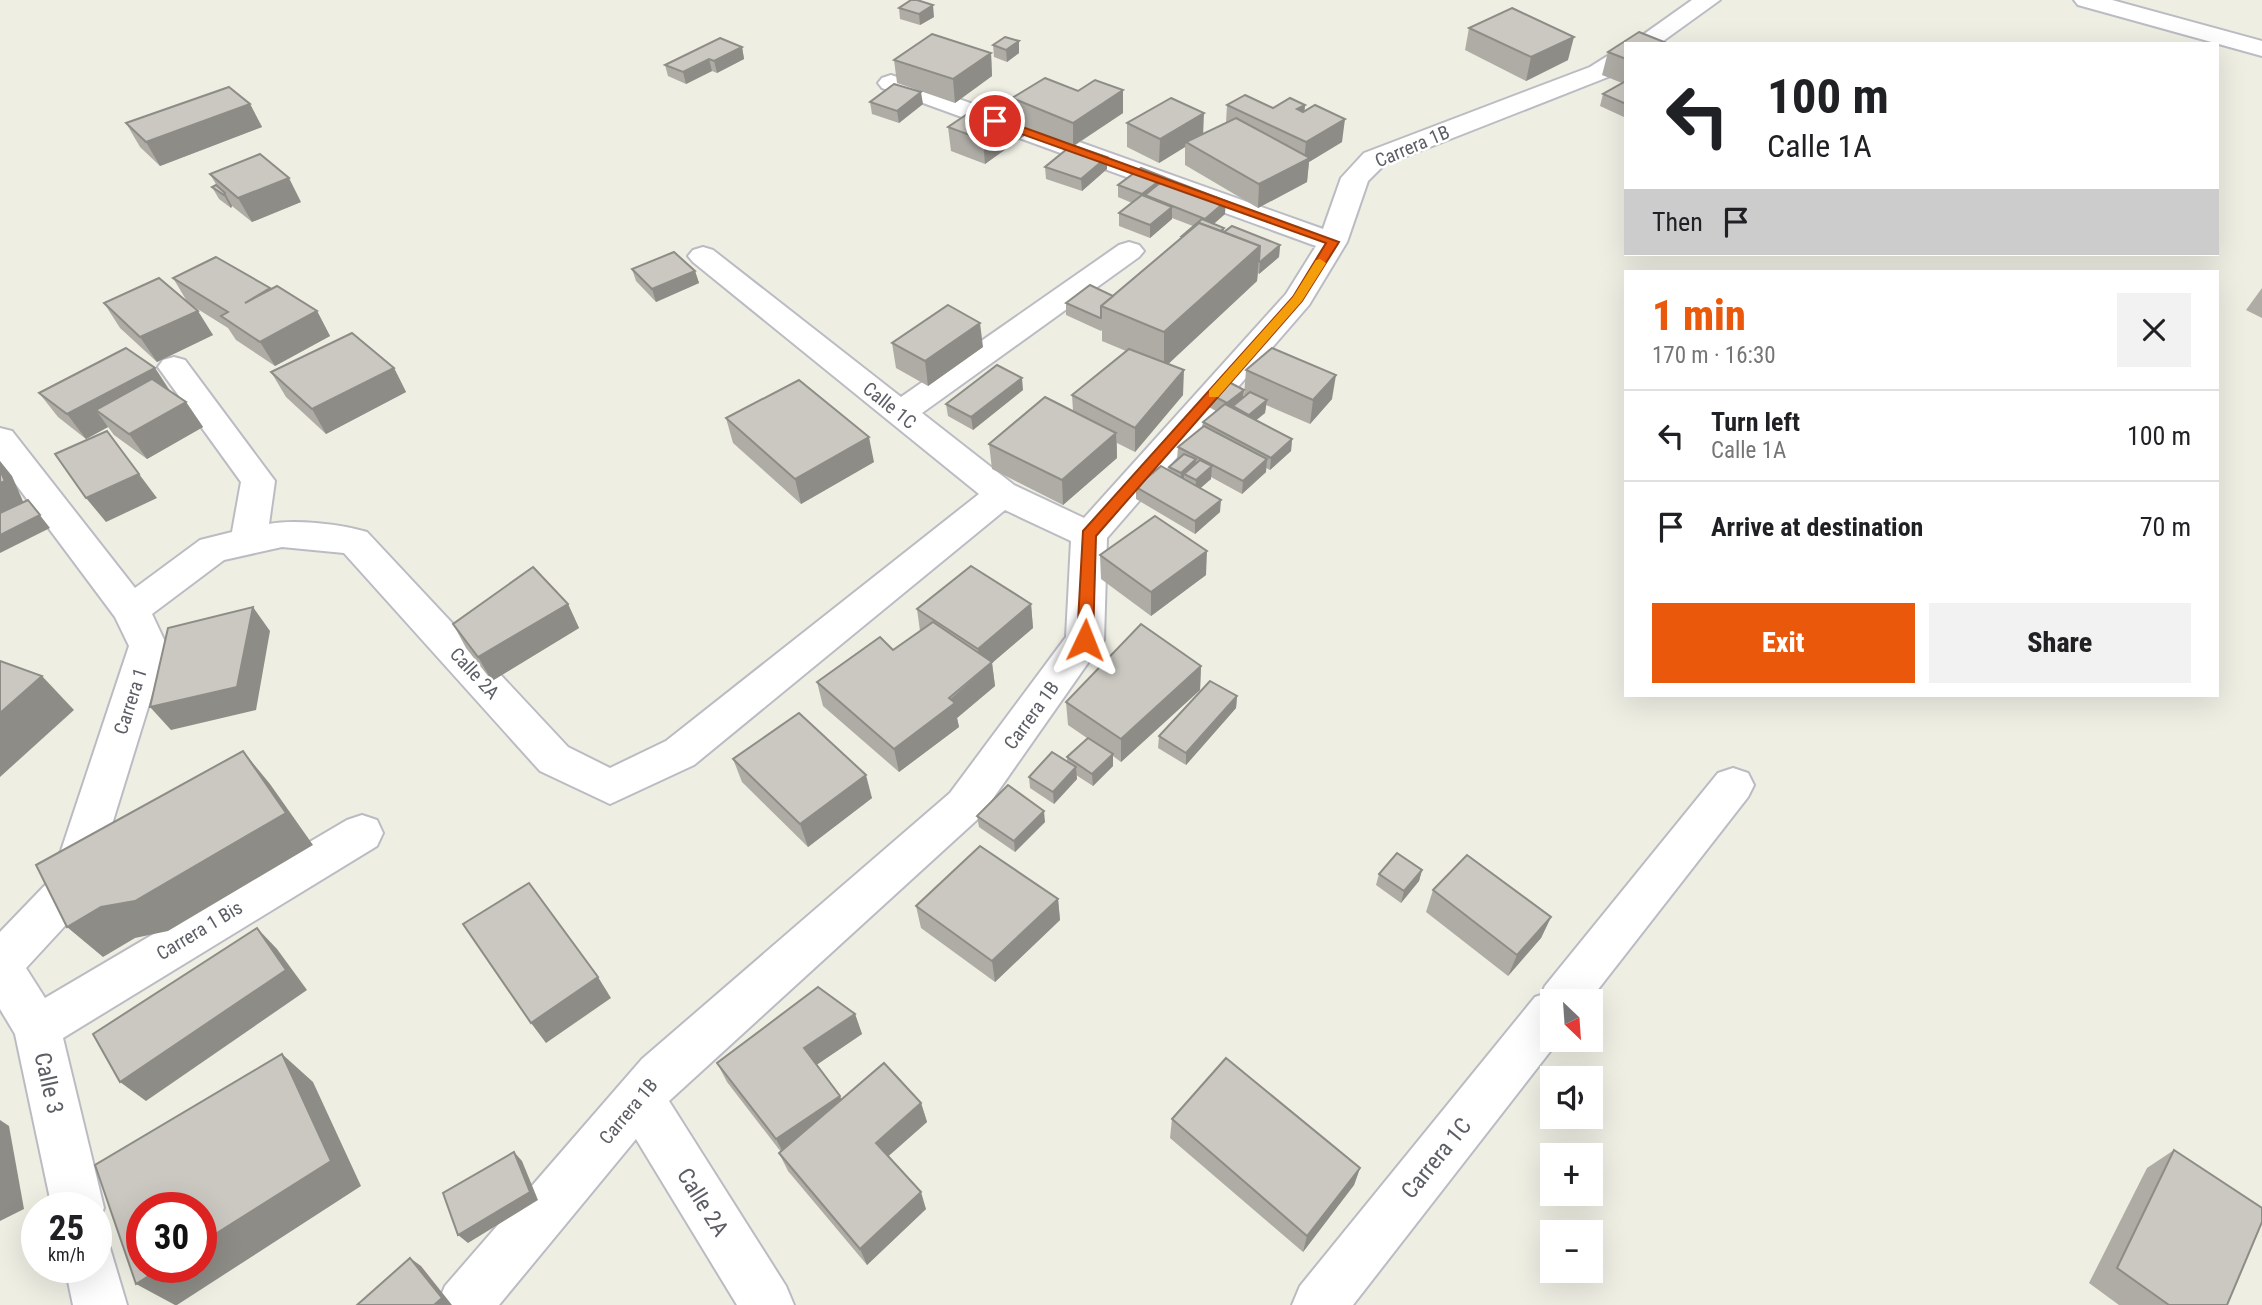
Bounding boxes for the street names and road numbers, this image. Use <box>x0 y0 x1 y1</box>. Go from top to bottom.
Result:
street label: Carrera 1B <box>1371 120 1453 172</box>
street label: Calle 1C <box>858 377 921 434</box>
street label: Calle 2A <box>445 643 504 704</box>
street label: Carrera 1 <box>109 665 152 737</box>
street label: Carrera 1B <box>999 677 1064 754</box>
street label: Carrera 1 Bis <box>152 896 246 965</box>
street label: Calle 3 <box>28 1050 69 1116</box>
street label: Carrera 1B <box>594 1074 663 1149</box>
street label: Carrera 1C <box>1396 1113 1477 1204</box>
street label: Calle 2A <box>671 1163 734 1241</box>

